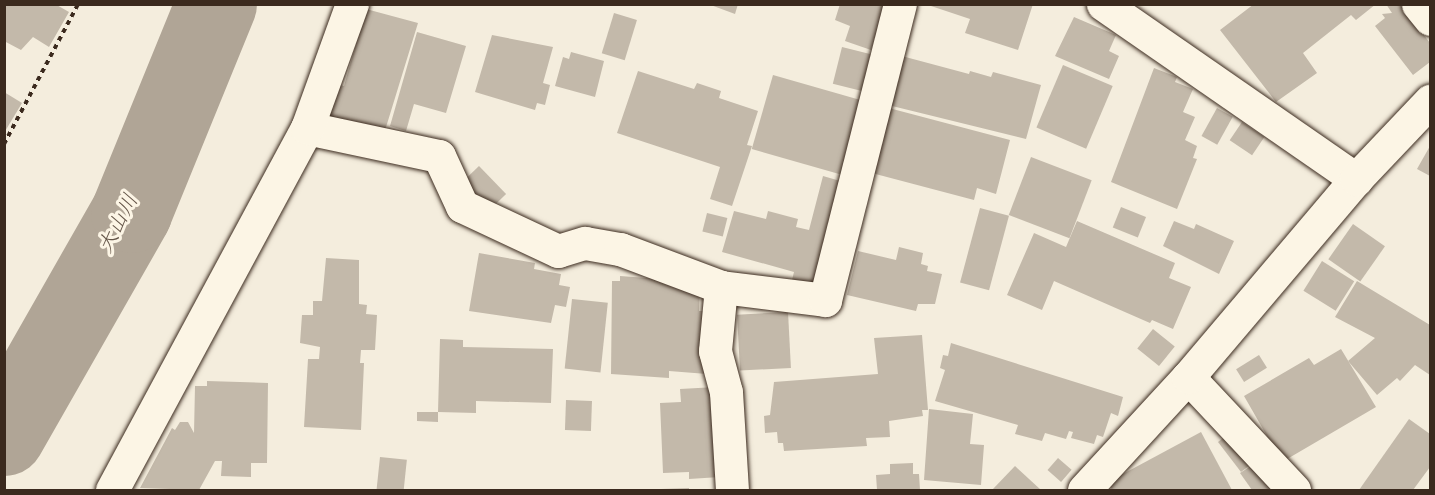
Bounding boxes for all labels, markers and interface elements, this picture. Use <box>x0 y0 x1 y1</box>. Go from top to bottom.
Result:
water label: 大山川 <box>95 191 147 259</box>

